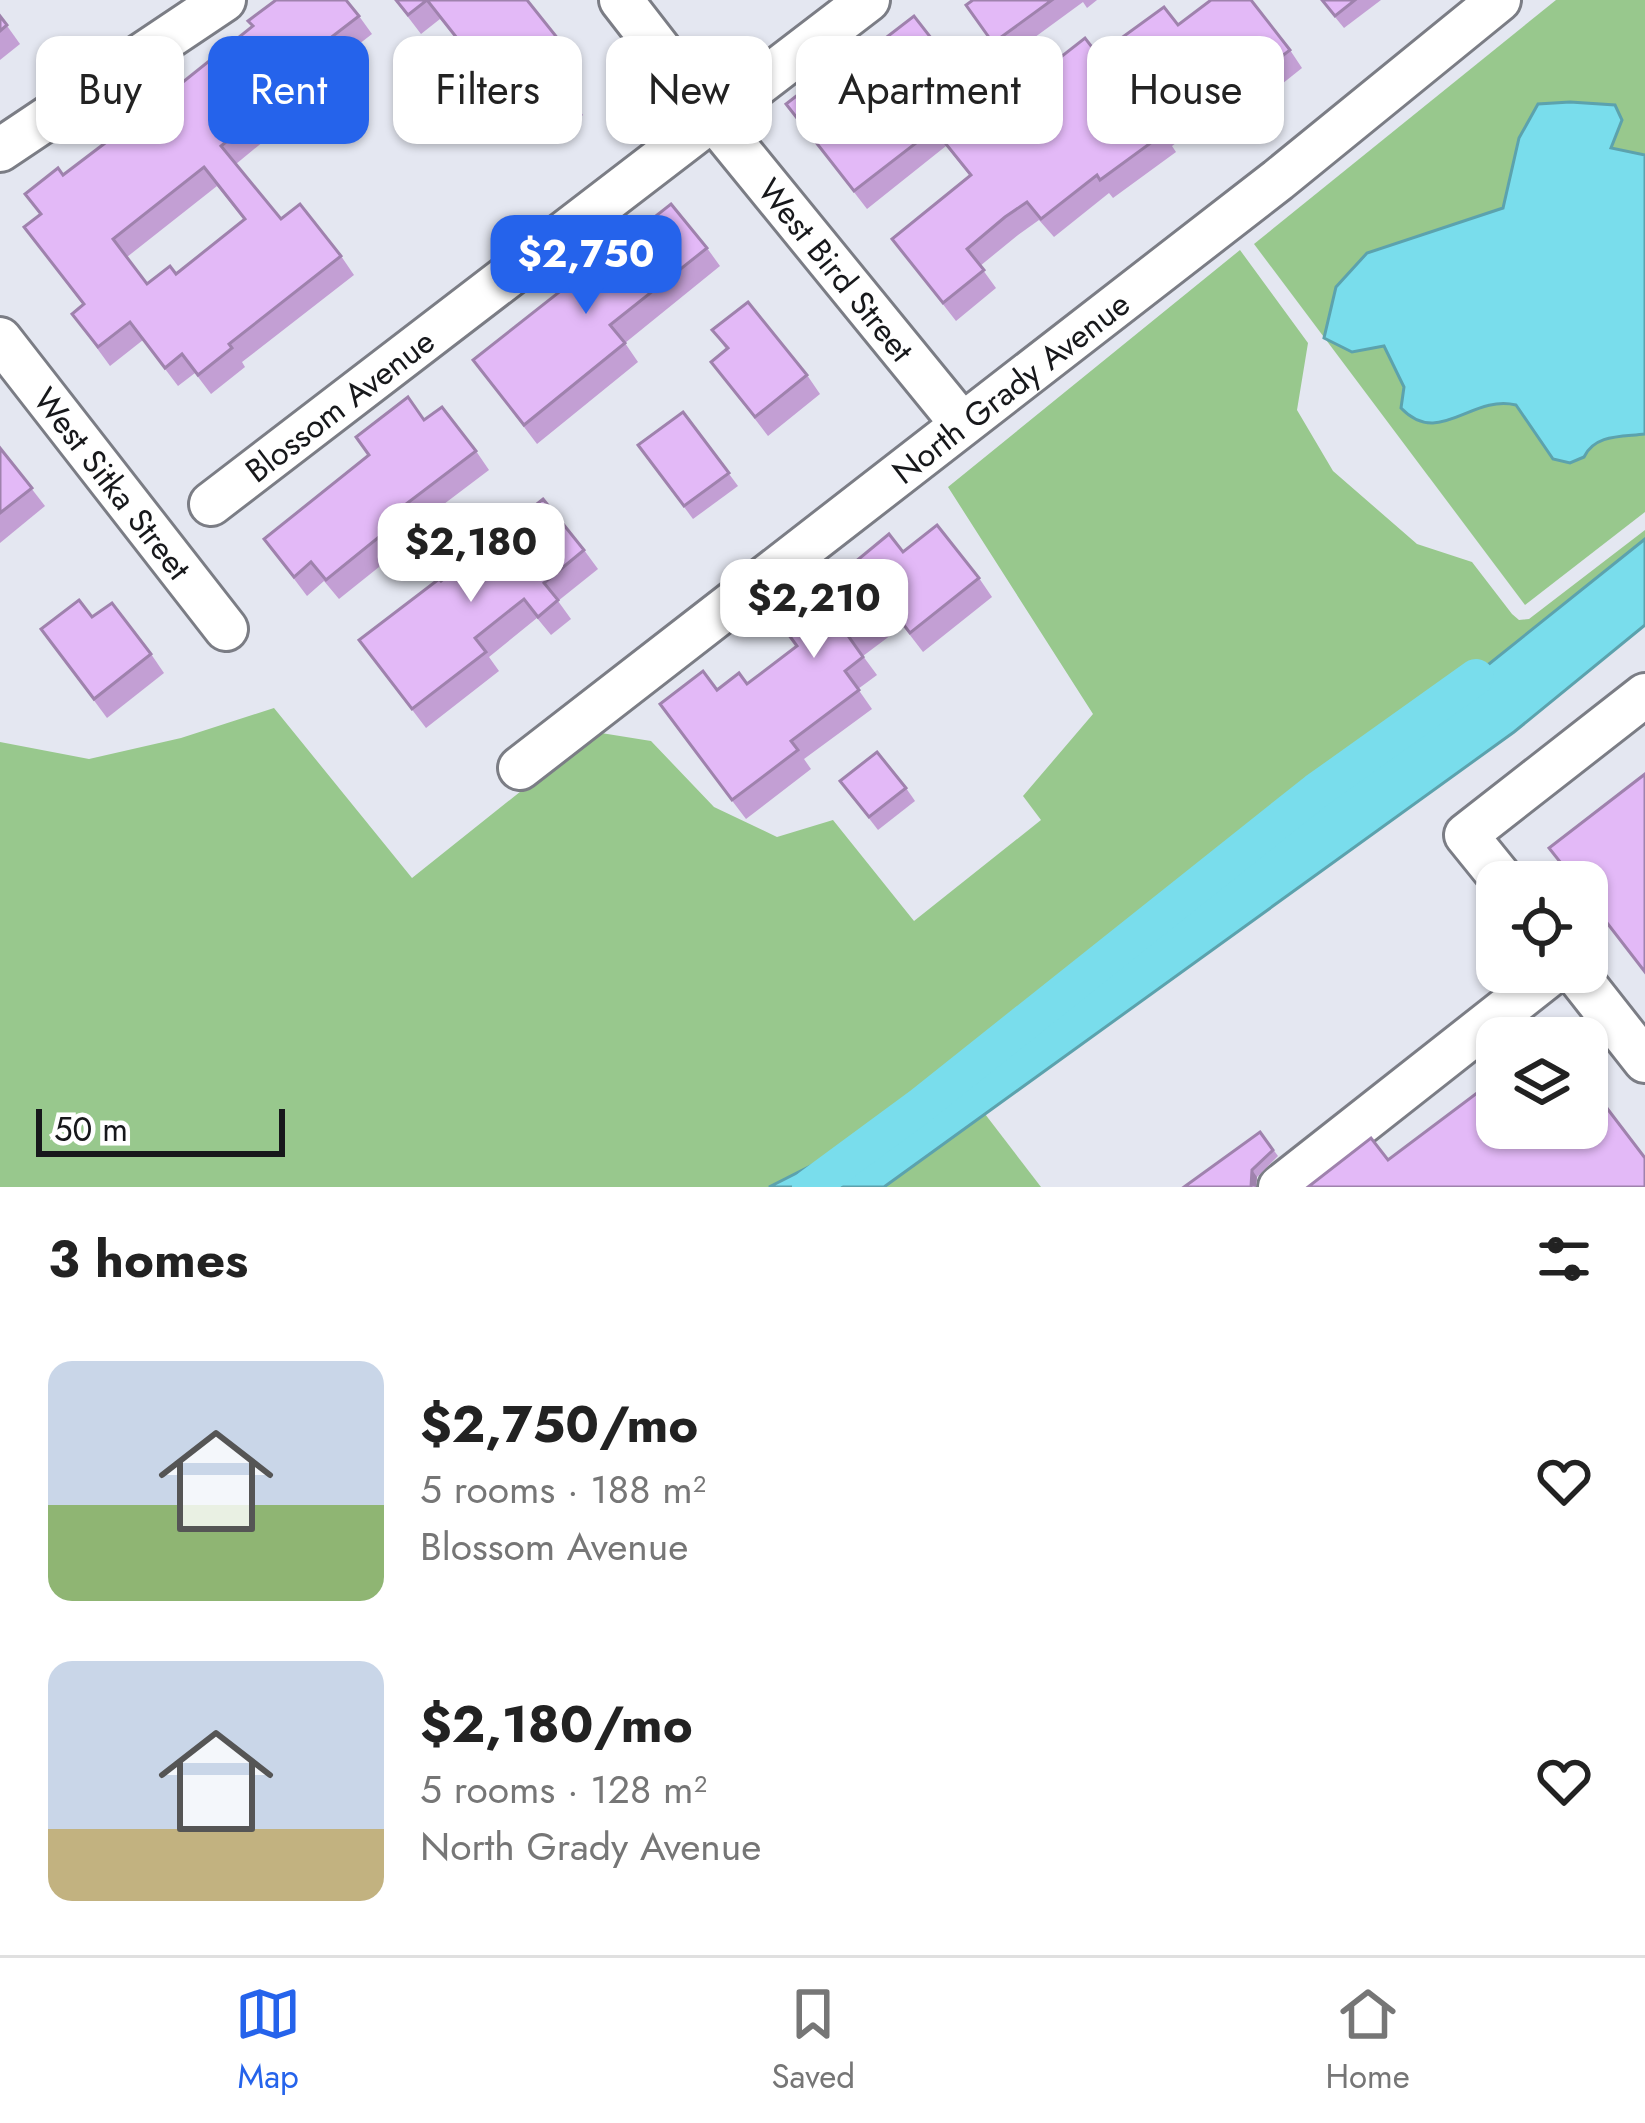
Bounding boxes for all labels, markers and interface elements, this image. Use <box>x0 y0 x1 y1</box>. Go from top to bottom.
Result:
chip: Buy <box>36 36 184 144</box>
chip: Rent <box>208 36 369 144</box>
chip: Filters <box>393 36 582 144</box>
chip: New <box>606 36 772 144</box>
chip: Apartment <box>796 36 1063 144</box>
chip: House <box>1087 36 1284 144</box>
street label: West Bird Street <box>747 168 925 371</box>
pin: $2,750 <box>488 215 684 317</box>
text: $2,750 <box>518 225 654 282</box>
street label: North Grady Avenue <box>882 280 1139 494</box>
street label: Blossom Avenue <box>235 318 444 493</box>
street label: West Sitka Street <box>23 377 202 589</box>
pin: $2,180 <box>373 503 569 605</box>
text: $2,180 <box>405 513 537 570</box>
pin: $2,210 <box>716 559 912 661</box>
text: $2,210 <box>747 569 881 626</box>
map controls <box>1476 861 1608 1149</box>
button: locate <box>1476 861 1608 993</box>
button: layers <box>1476 1017 1608 1149</box>
scale bar <box>36 1103 285 1156</box>
text: 50 m <box>54 1106 128 1153</box>
text: 3 homes <box>48 1222 248 1296</box>
icon: filters <box>1531 1226 1597 1292</box>
text: $2,750/mo <box>420 1387 698 1461</box>
icon: home <box>144 1409 288 1553</box>
icon: heart <box>1531 1448 1597 1514</box>
text: 5 rooms · 188 m² <box>420 1461 706 1518</box>
text: Blossom Avenue <box>420 1518 688 1575</box>
text: $2,180/mo <box>420 1687 693 1761</box>
icon: home <box>144 1709 288 1853</box>
icon: heart <box>1531 1748 1597 1814</box>
text: 5 rooms · 128 m² <box>420 1761 707 1818</box>
text: North Grady Avenue <box>420 1818 761 1875</box>
tab: Map <box>235 1981 301 2100</box>
tab: Saved <box>771 1981 855 2100</box>
tab: Home <box>1325 1981 1410 2100</box>

